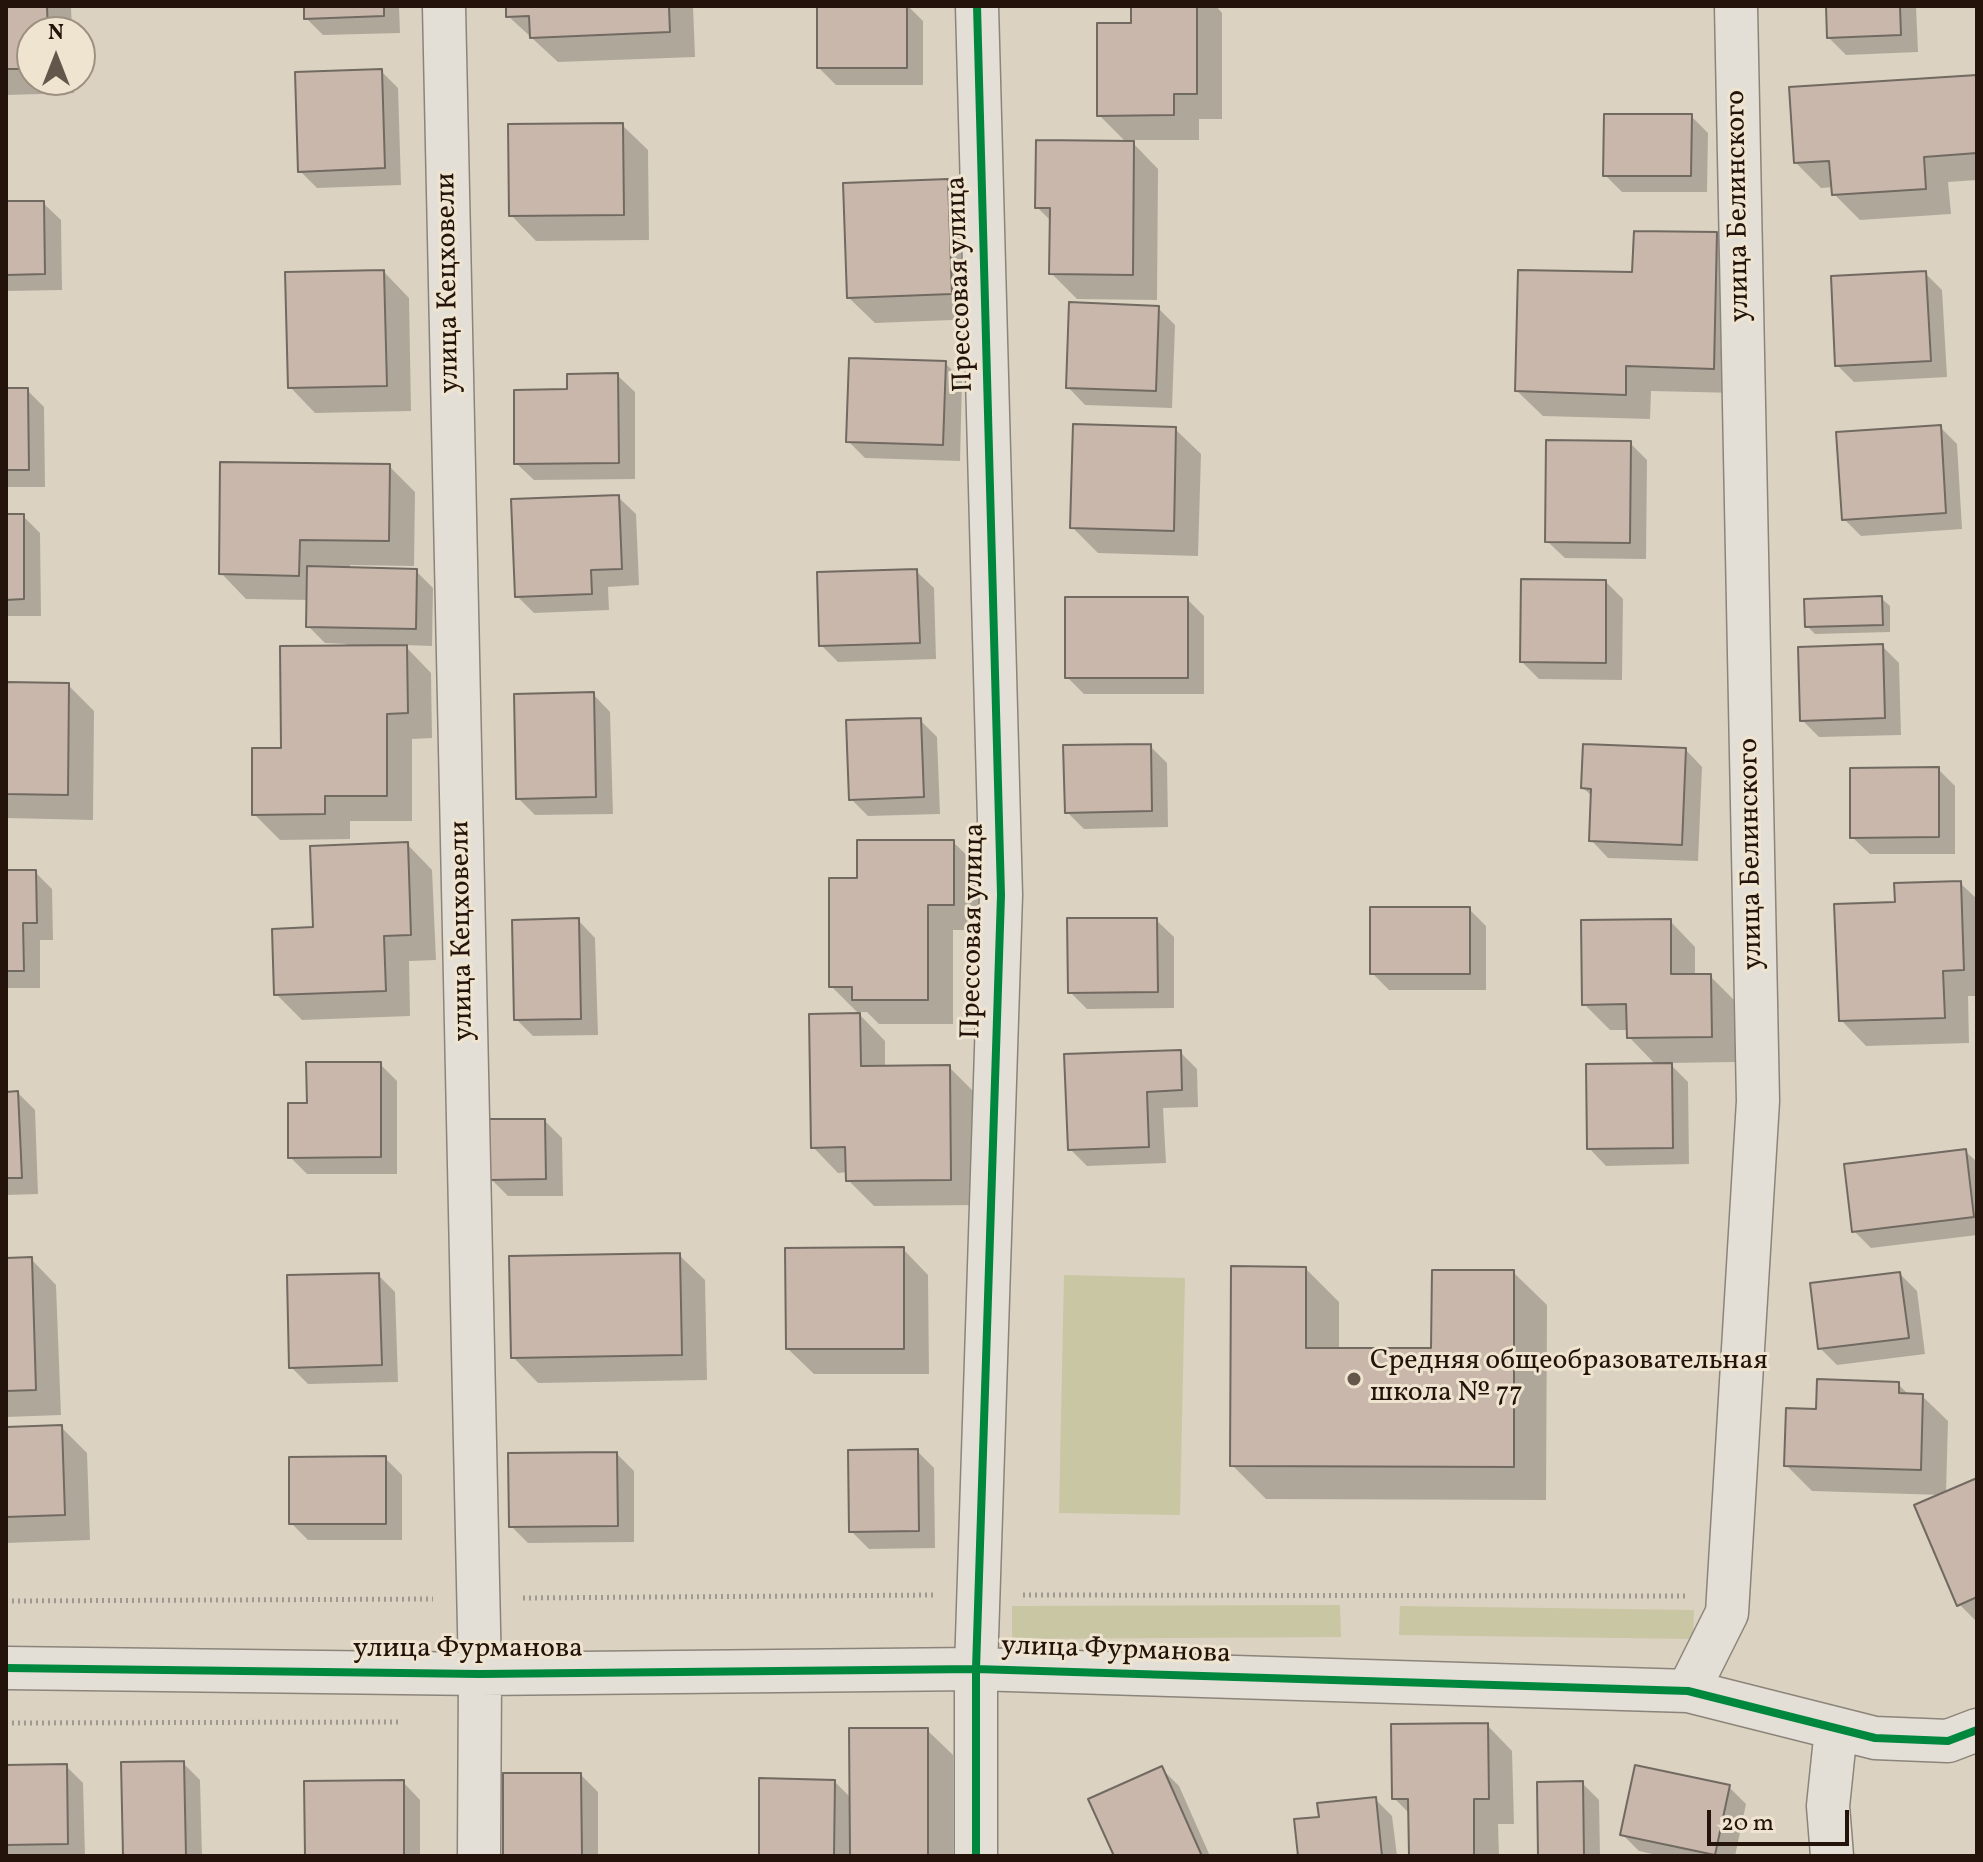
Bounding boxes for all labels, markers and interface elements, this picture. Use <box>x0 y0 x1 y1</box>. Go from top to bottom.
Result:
north arrow <box>16 16 96 96</box>
text: N <box>48 18 64 49</box>
street label: улица Белинского <box>1721 90 1759 322</box>
street label: улица Кецховели <box>431 172 469 394</box>
street label: Прессовая улица <box>941 175 983 393</box>
street label: улица Белинского <box>1734 738 1772 970</box>
street label: улица Кецховели <box>445 820 483 1042</box>
street label: Прессовая улица <box>956 823 994 1039</box>
place label: Средняя общеобразовательная школа № 77 <box>1370 1346 1768 1412</box>
marker: Средняя общеобразовательная школа № 77 <box>1345 1370 1363 1388</box>
street label: улица Фурманова <box>1000 1631 1232 1673</box>
street label: улица Фурманова <box>353 1634 583 1668</box>
scale bar <box>1711 1794 1853 1844</box>
text: 20 m <box>1721 1807 1774 1841</box>

